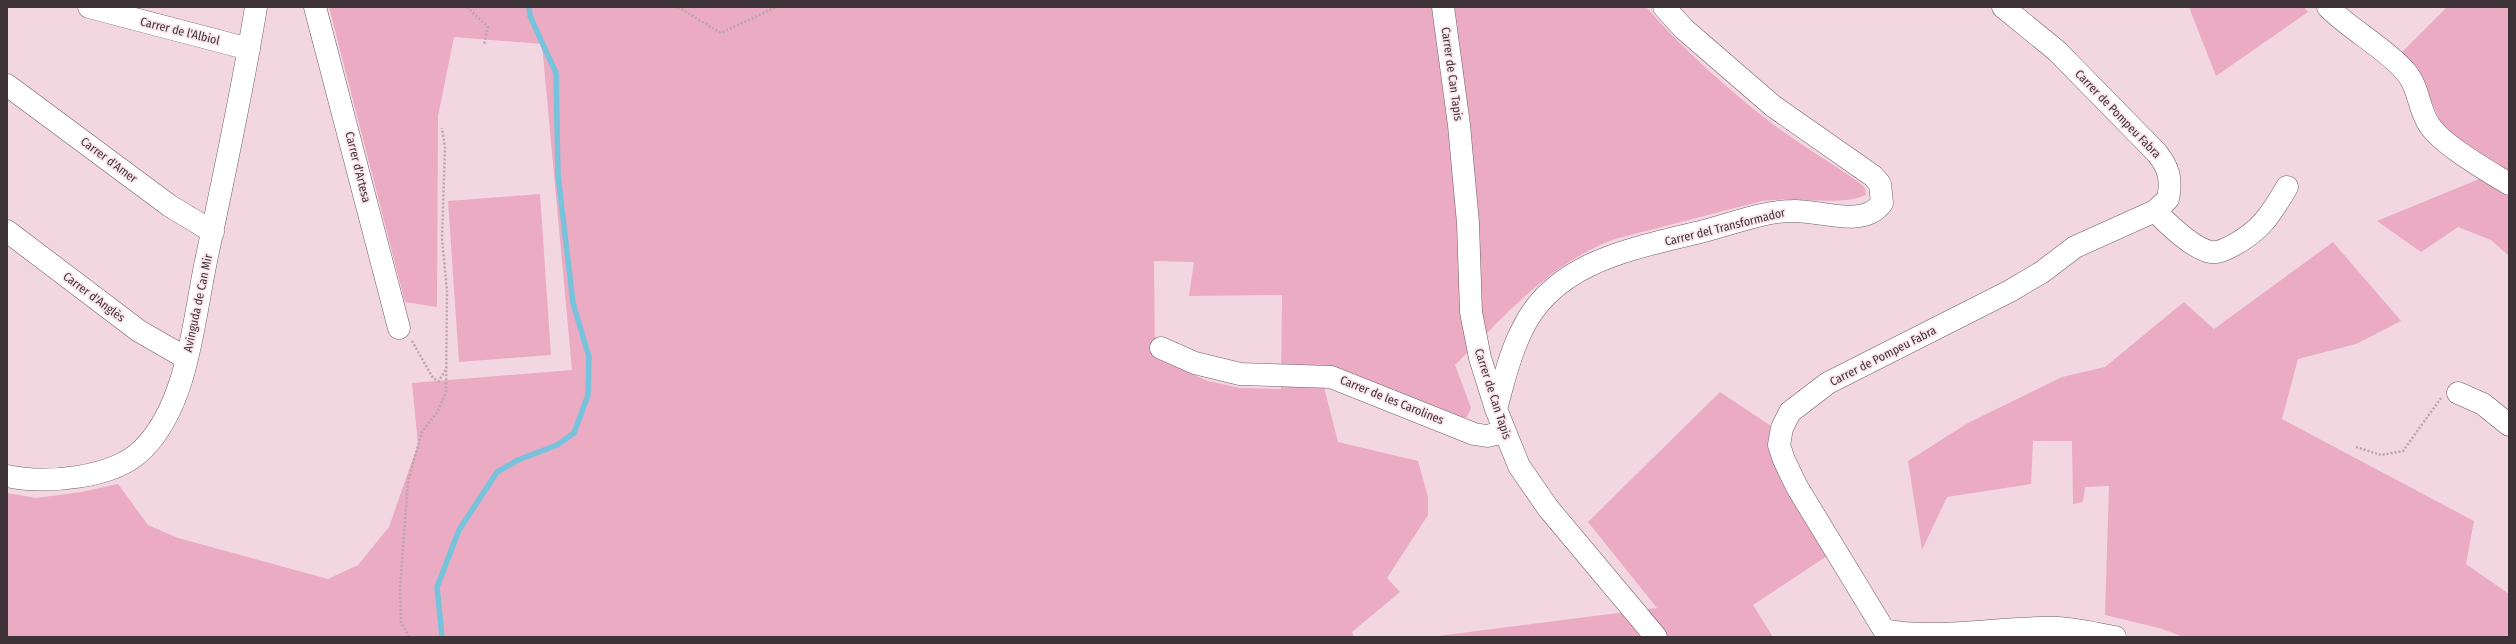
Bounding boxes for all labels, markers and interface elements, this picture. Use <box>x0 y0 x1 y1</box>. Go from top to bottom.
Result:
street label: Carrer de l'Albiol <box>139 14 221 48</box>
street label: Carrer de Can Tapis <box>1438 26 1466 122</box>
street label: Carrer de Pompeu Fabra <box>2072 67 2164 161</box>
street label: Carrer d'Artesa <box>342 130 374 204</box>
street label: Carrer d'Amer <box>78 134 141 186</box>
street label: Carrer del Transformador <box>1663 205 1787 249</box>
street label: Avinguda de Can Mir <box>181 252 215 353</box>
street label: Carrer d'Anglès <box>60 269 128 325</box>
street label: Carrer de Pompeu Fabra <box>1828 323 1939 389</box>
street label: Carrer de Can Tapis <box>1472 347 1514 441</box>
street label: Carrer de les Carolines <box>1338 373 1446 427</box>

